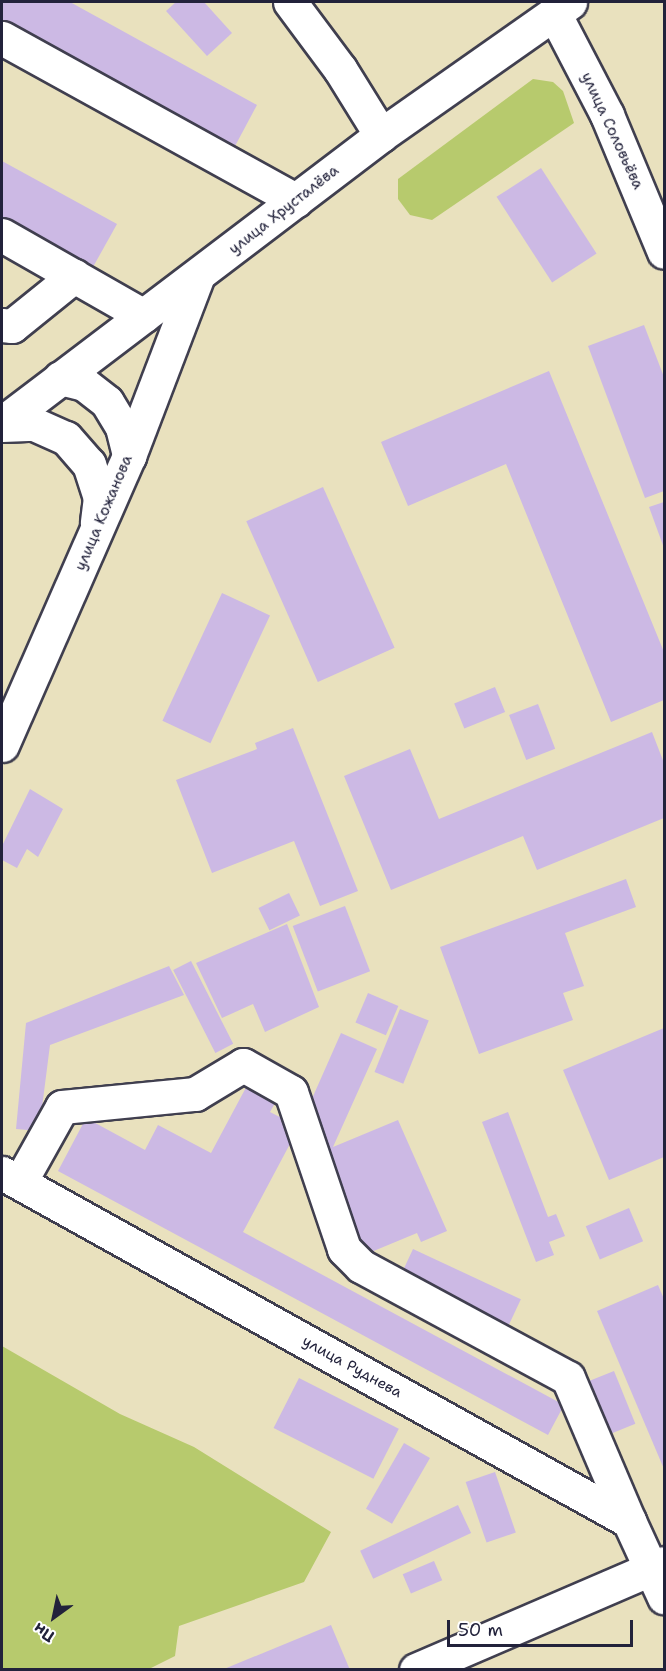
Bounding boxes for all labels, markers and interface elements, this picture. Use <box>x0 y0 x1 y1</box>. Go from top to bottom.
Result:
street label: улица Соловьёва <box>577 70 647 192</box>
street label: улица Хрусталёва <box>226 162 342 258</box>
street label: улица Кожанова <box>72 452 136 574</box>
street label: улица Руднева <box>299 1332 405 1402</box>
north arrow <box>24 1587 84 1647</box>
scale bar <box>450 1608 636 1646</box>
text: Пн <box>29 1618 59 1647</box>
text: 50 m <box>458 1618 503 1642</box>

